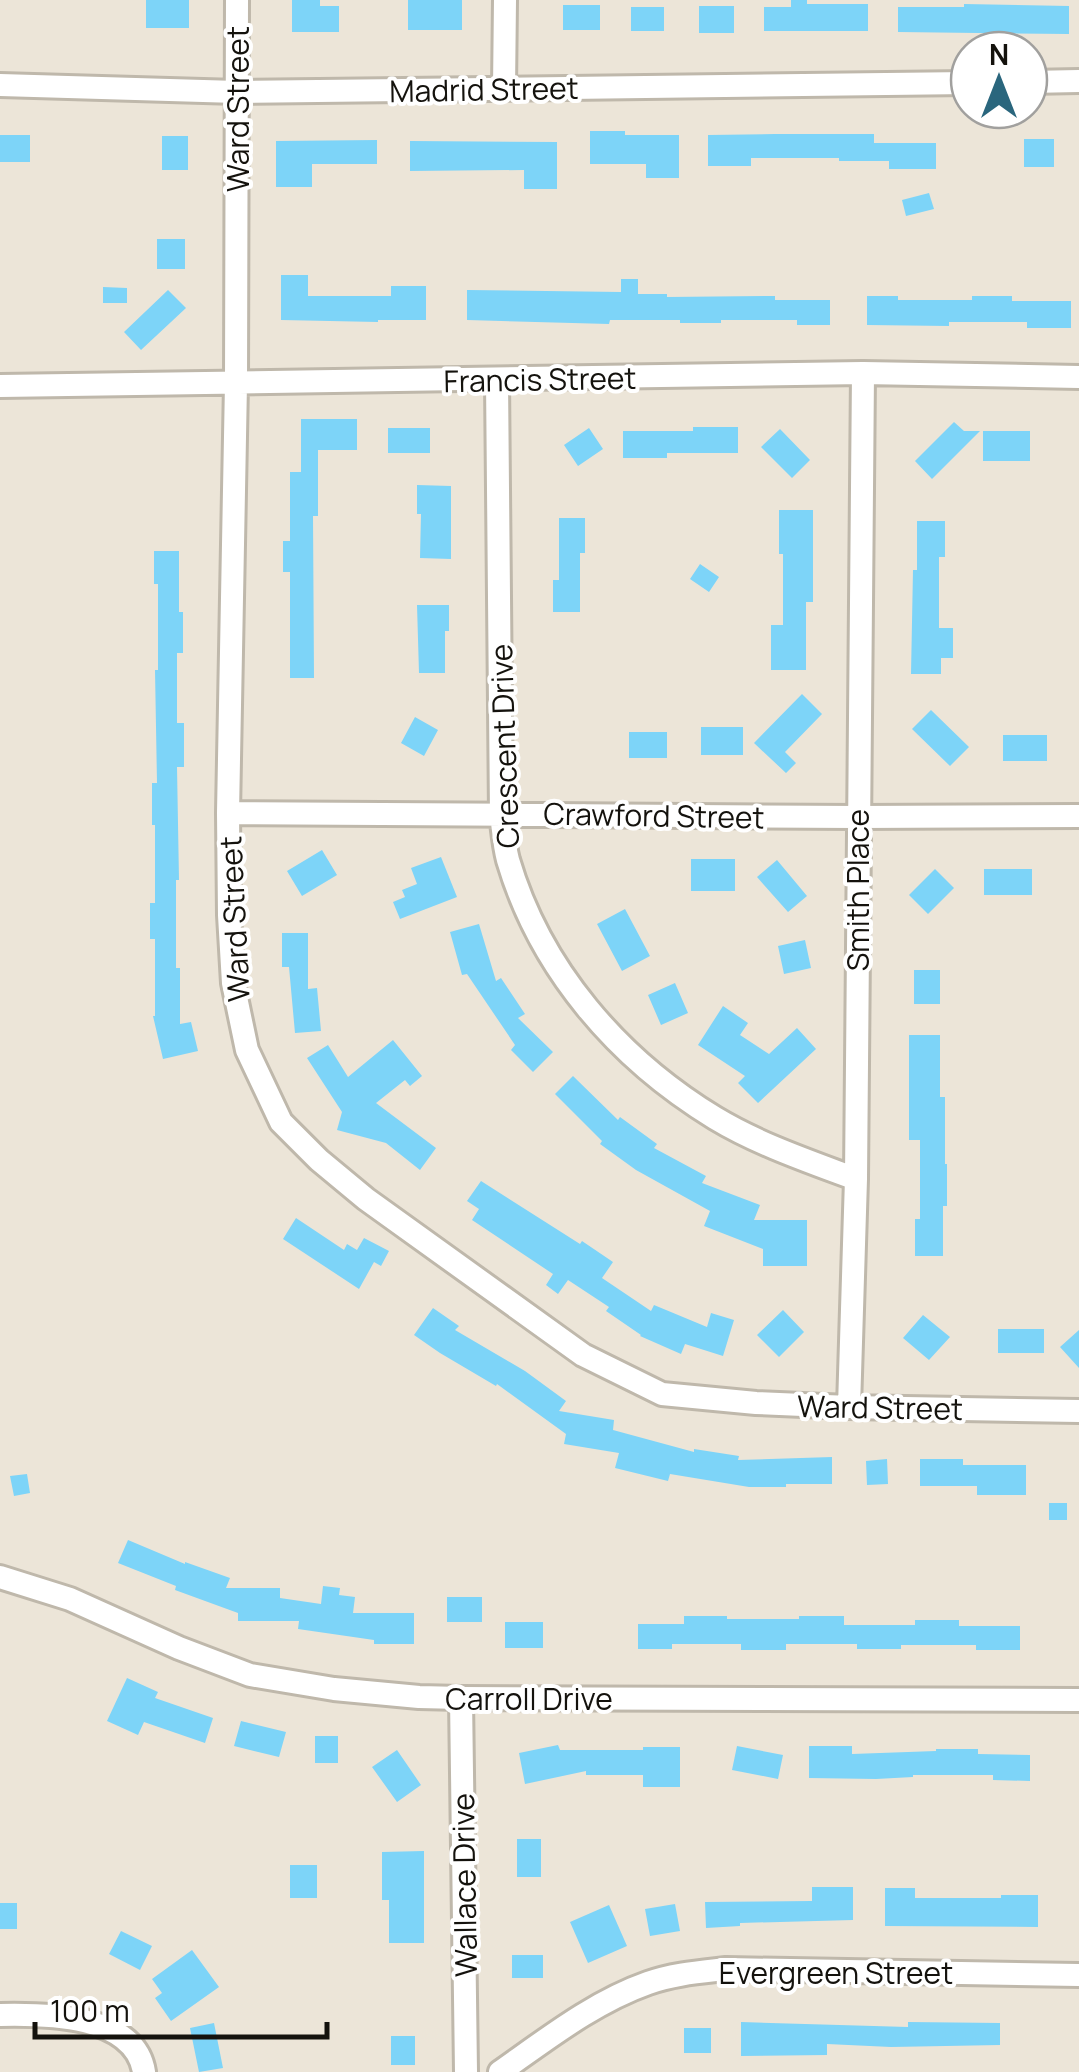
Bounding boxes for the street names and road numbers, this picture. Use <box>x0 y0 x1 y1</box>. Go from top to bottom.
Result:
street label: Ward Street <box>217 26 258 192</box>
street label: Madrid Street <box>389 67 579 111</box>
street label: Francis Street <box>443 357 637 401</box>
street label: Crescent Drive <box>480 643 528 849</box>
street label: Crawford Street <box>543 793 765 837</box>
street label: Smith Place <box>837 809 878 971</box>
street label: Ward Street <box>209 835 259 1003</box>
street label: Ward Street <box>797 1385 963 1429</box>
street label: Carroll Drive <box>445 1678 613 1719</box>
street label: Wallace Drive <box>442 1793 486 1977</box>
street label: Evergreen Street <box>719 1952 953 1993</box>

